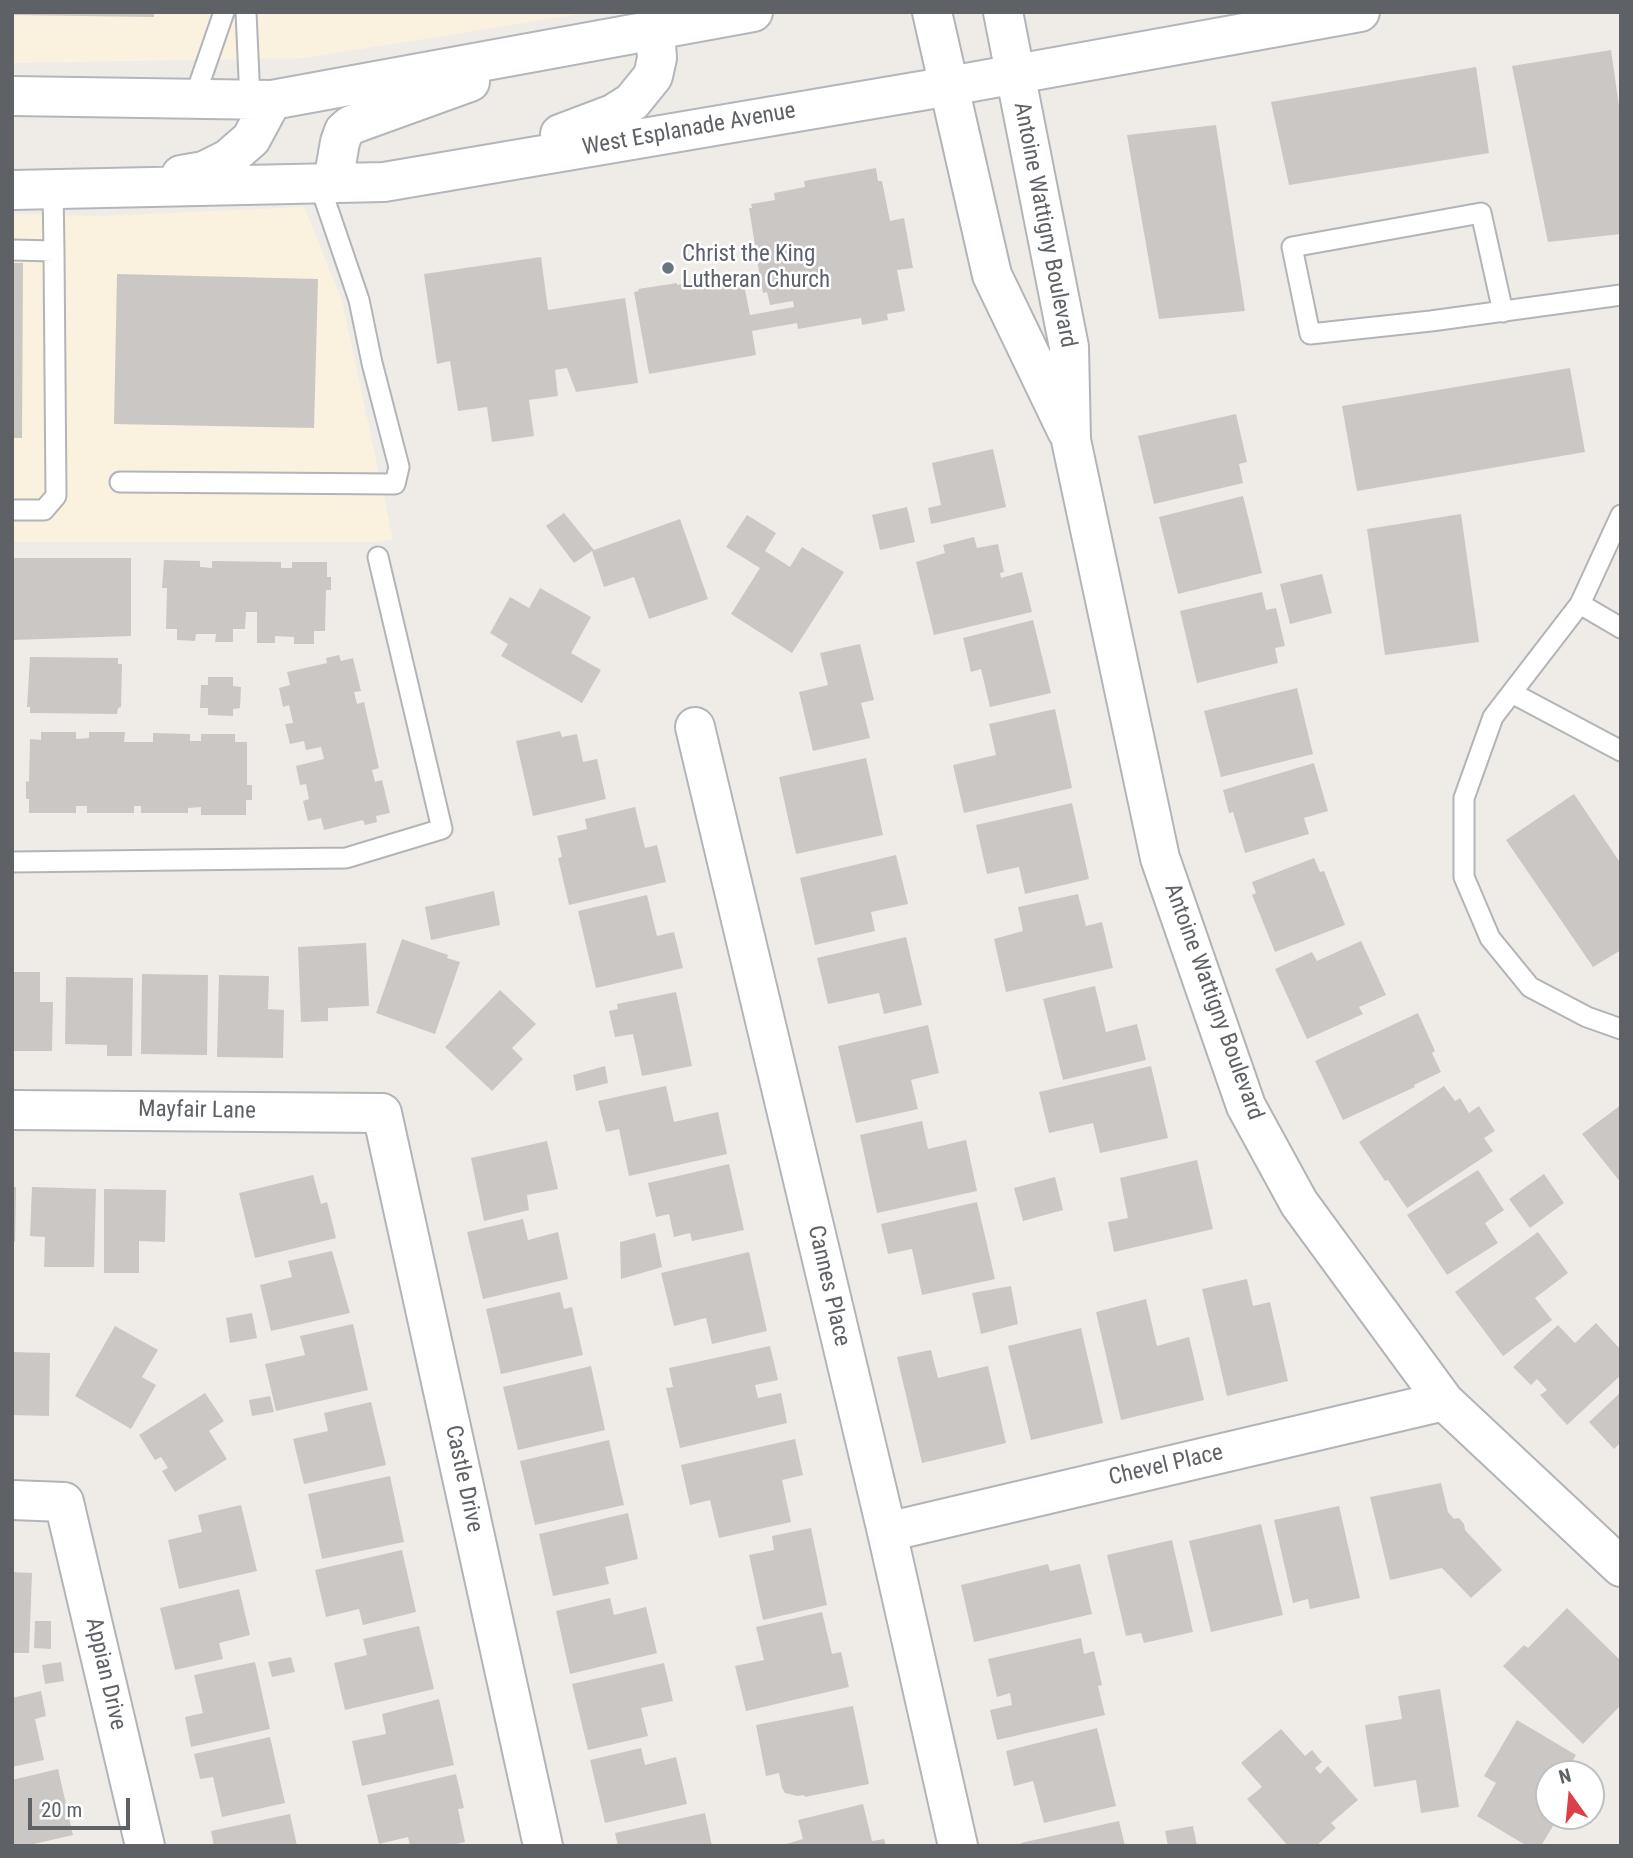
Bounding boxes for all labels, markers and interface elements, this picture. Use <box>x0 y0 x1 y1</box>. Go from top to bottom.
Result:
street label: West Esplanade Avenue <box>580 98 798 162</box>
street label: Antoine Wattigny Boulevard <box>1007 100 1081 350</box>
place label: Christ the King Lutheran Church <box>682 241 830 295</box>
marker: Christ the King Lutheran Church <box>660 260 676 276</box>
street label: Antoine Wattigny Boulevard <box>1157 880 1269 1124</box>
street label: Mayfair Lane <box>138 1096 256 1126</box>
street label: Cannes Place <box>801 1223 855 1349</box>
street label: Castle Drive <box>438 1423 488 1535</box>
street label: Chevel Place <box>1106 1439 1226 1493</box>
street label: Appian Drive <box>79 1615 131 1733</box>
north arrow <box>1535 1760 1605 1830</box>
text: N <box>1556 1764 1574 1789</box>
scale bar <box>32 1784 133 1828</box>
text: 20 m <box>41 1798 82 1822</box>

